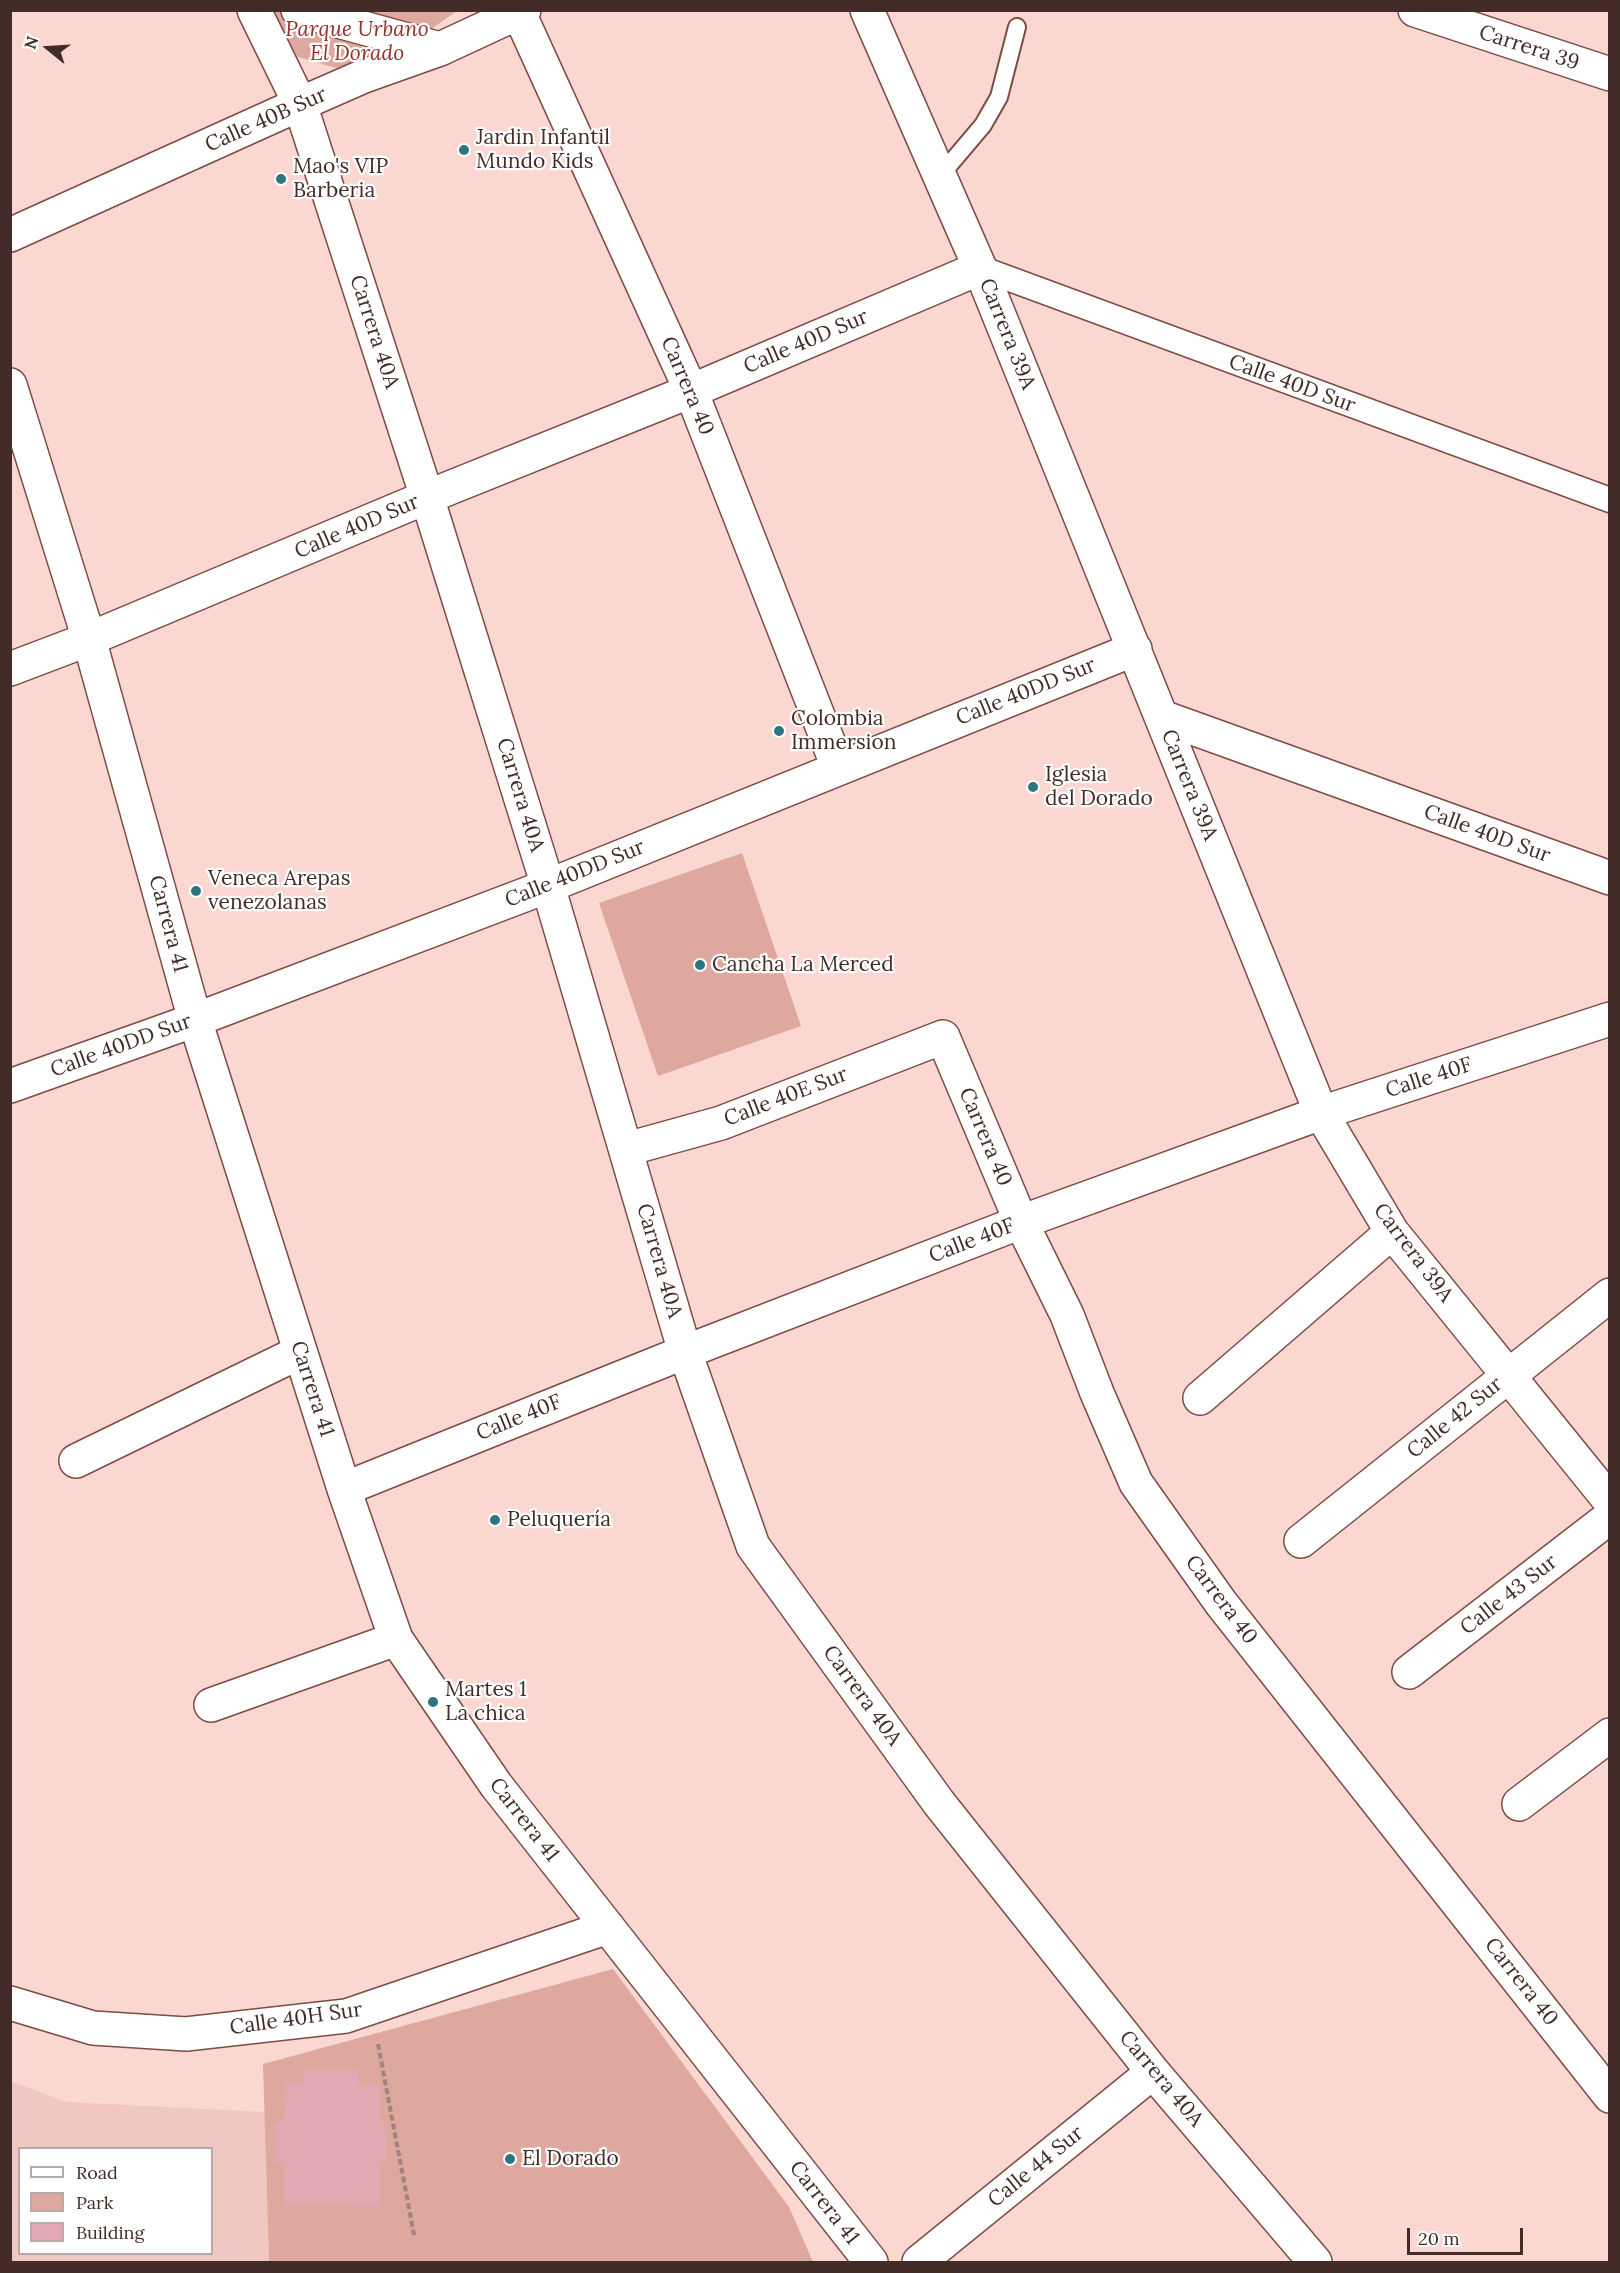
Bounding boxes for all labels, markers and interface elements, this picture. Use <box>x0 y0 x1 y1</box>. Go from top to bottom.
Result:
park label: Parque Urbano El Dorado <box>285 17 429 67</box>
north arrow <box>18 18 78 78</box>
street label: Carrera 39 <box>1476 20 1582 76</box>
text: N <box>19 33 42 51</box>
street label: Calle 40B Sur <box>201 82 331 158</box>
place label: Jardin Infantil Mundo Kids <box>476 125 610 175</box>
marker: Jardin Infantil Mundo Kids <box>457 143 471 157</box>
place label: Mao's VIP Barberia <box>293 154 388 204</box>
marker: Mao's VIP Barberia <box>274 172 288 186</box>
street label: Carrera 40A <box>344 272 404 392</box>
street label: Carrera 39A <box>973 275 1041 393</box>
street label: Calle 40D Sur <box>740 304 872 380</box>
street label: Carrera 40 <box>655 333 719 439</box>
street label: Calle 40D Sur <box>1225 349 1359 419</box>
street label: Calle 40D Sur <box>291 489 423 565</box>
street label: Calle 40DD Sur <box>953 653 1099 731</box>
place label: Colombia Immersion <box>791 706 897 756</box>
marker: Colombia Immersion <box>772 724 786 738</box>
street label: Carrera 39A <box>1155 726 1223 844</box>
street label: Carrera 40A <box>491 735 549 855</box>
place label: Iglesia del Dorado <box>1045 762 1153 812</box>
marker: Iglesia del Dorado <box>1026 780 1040 794</box>
street label: Calle 40D Sur <box>1420 799 1554 869</box>
street label: Calle 40DD Sur <box>502 835 648 913</box>
place label: Veneca Arepas venezolanas <box>208 866 350 916</box>
street label: Carrera 41 <box>143 873 193 975</box>
marker: Veneca Arepas venezolanas <box>189 884 203 898</box>
place label: Cancha La Merced <box>712 952 894 978</box>
marker: Cancha La Merced <box>693 958 707 972</box>
street label: Calle 40DD Sur <box>47 1009 195 1083</box>
street label: Calle 40F <box>1382 1052 1476 1104</box>
street label: Calle 40E Sur <box>721 1062 851 1132</box>
street label: Carrera 40 <box>953 1084 1017 1190</box>
street label: Carrera 39A <box>1368 1199 1458 1307</box>
street label: Carrera 40A <box>631 1201 687 1321</box>
street label: Calle 40F <box>926 1213 1018 1269</box>
street label: Carrera 41 <box>285 1338 339 1440</box>
street label: Calle 42 Sur <box>1402 1372 1508 1464</box>
street label: Calle 40F <box>473 1390 565 1446</box>
place label: Peluquería <box>507 1507 611 1533</box>
marker: Peluquería <box>488 1513 502 1527</box>
street label: Calle 43 Sur <box>1456 1549 1562 1641</box>
street label: Carrera 40 <box>1179 1551 1263 1649</box>
street label: Carrera 40A <box>817 1641 907 1751</box>
place label: Martes 1 La chica <box>445 1677 527 1727</box>
marker: Martes 1 La chica <box>426 1695 440 1709</box>
street label: Carrera 41 <box>484 1773 564 1867</box>
street label: Carrera 40 <box>1479 1933 1563 2031</box>
street label: Calle 40H Sur <box>228 1997 364 2041</box>
street label: Carrera 40A <box>1113 2026 1209 2132</box>
street label: Calle 44 Sur <box>983 2121 1089 2213</box>
place label: El Dorado <box>522 2146 619 2172</box>
legend <box>18 2147 213 2255</box>
marker: El Dorado <box>503 2152 517 2166</box>
street label: Carrera 41 <box>784 2156 864 2250</box>
text: Road <box>76 2161 118 2184</box>
text: Park <box>76 2191 113 2214</box>
scale bar <box>1410 2216 1526 2254</box>
text: Building <box>76 2221 144 2244</box>
text: 20 m <box>1418 2227 1460 2250</box>

